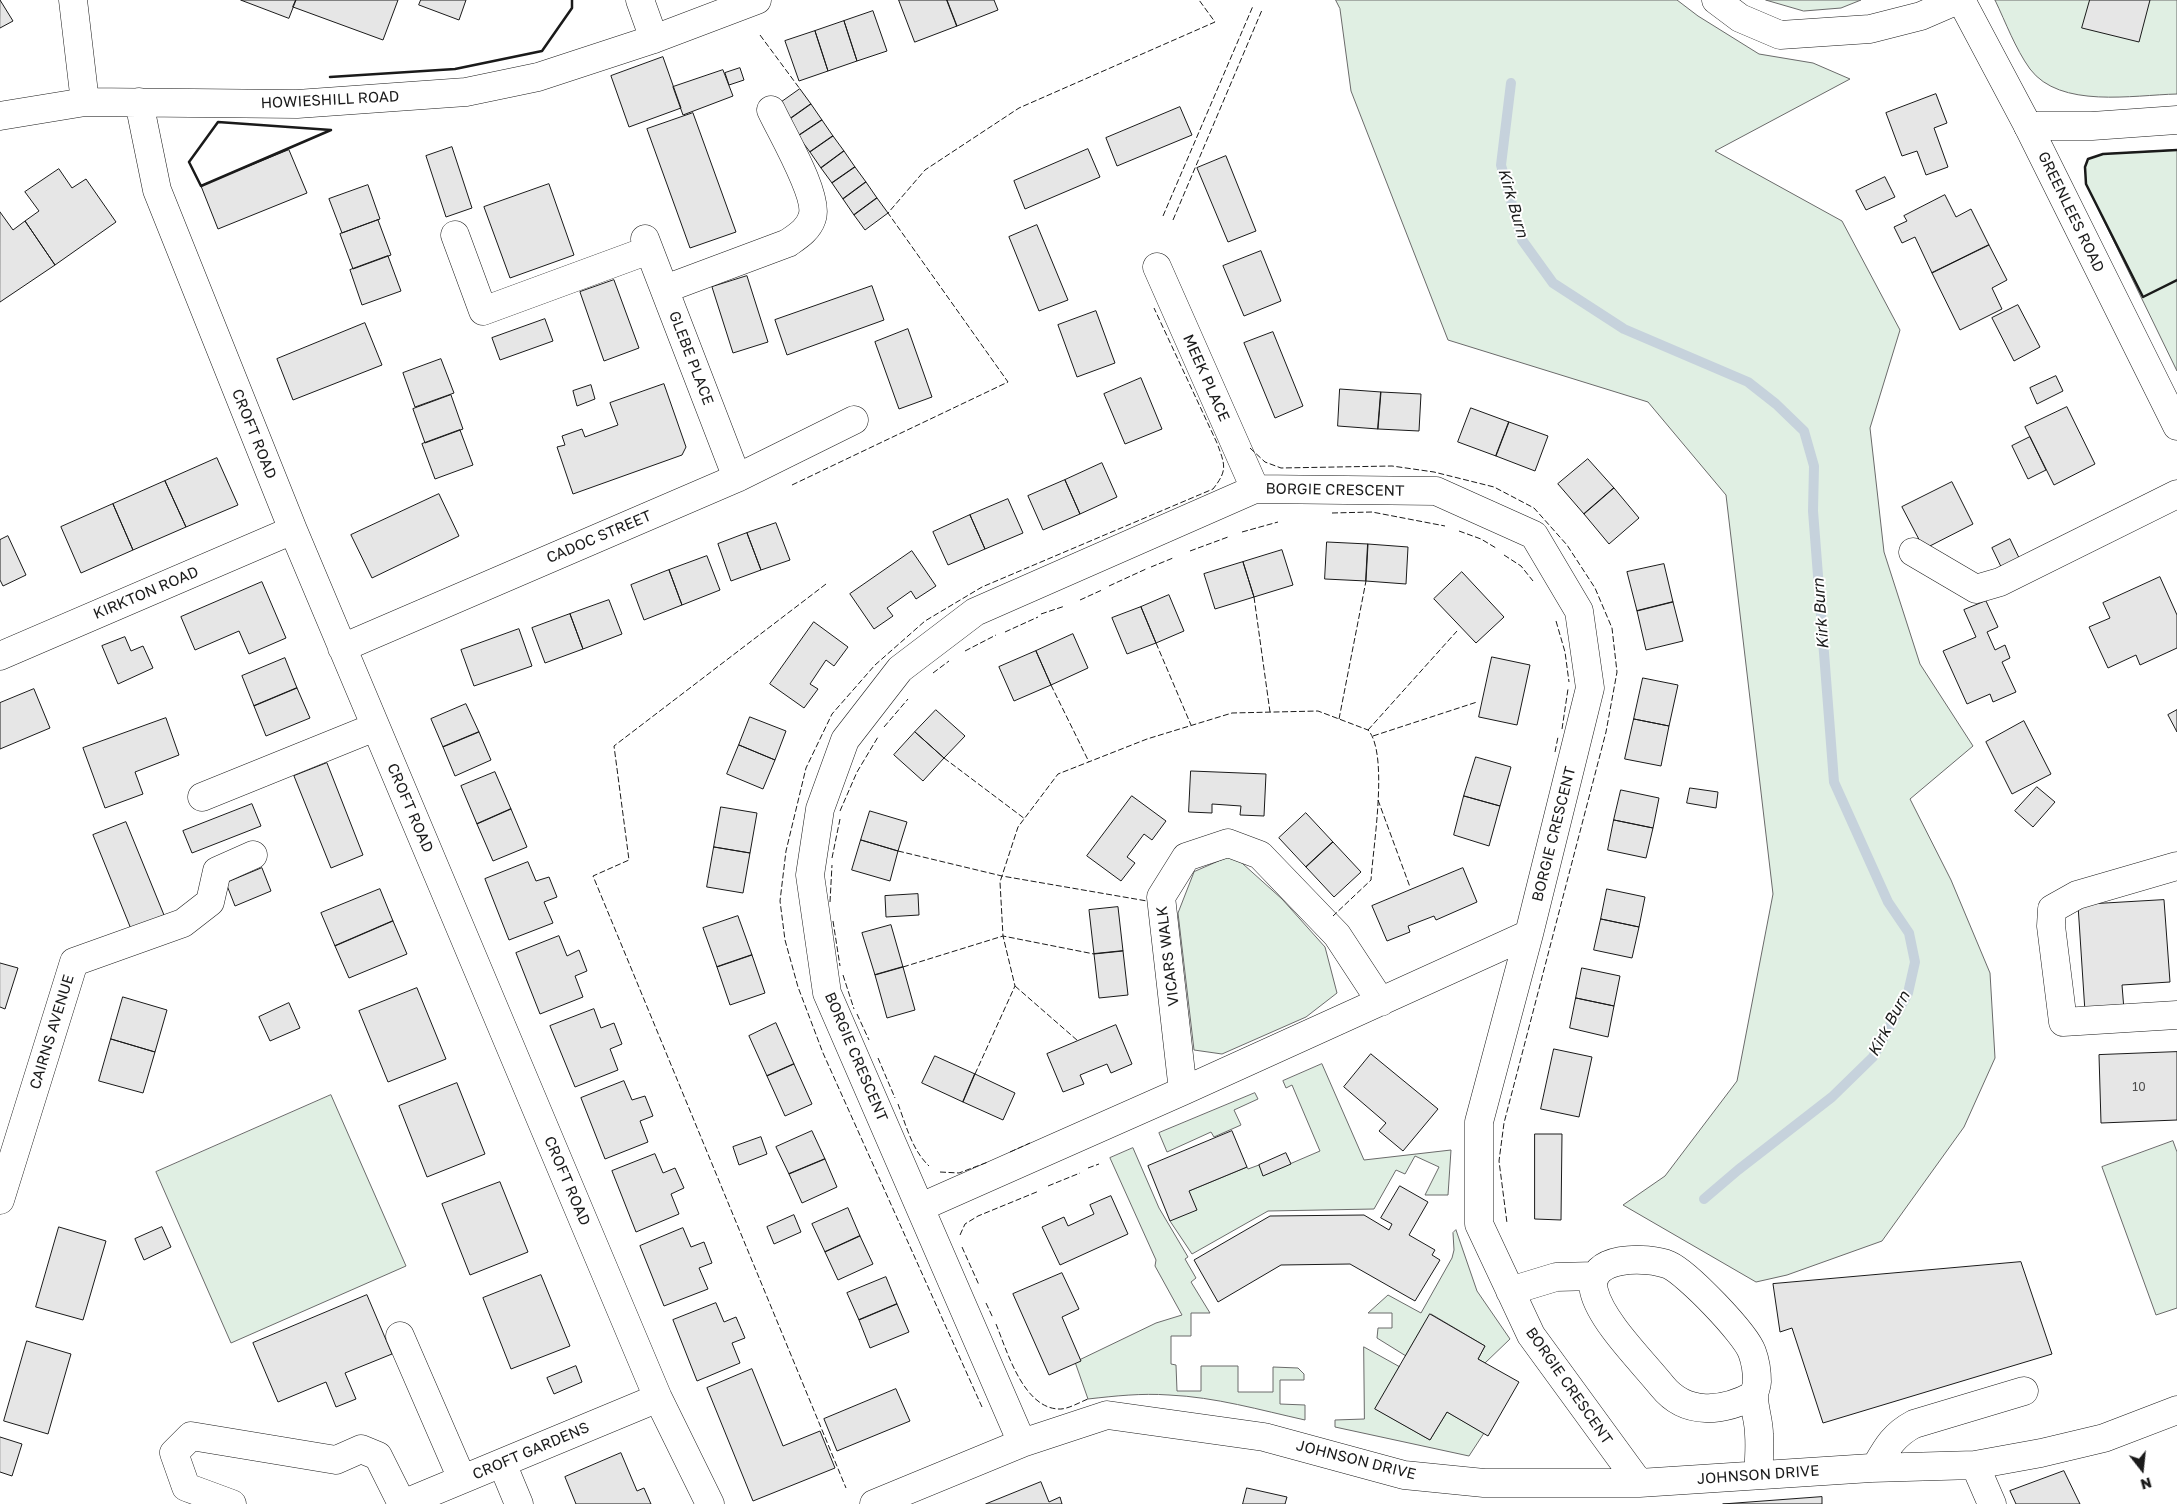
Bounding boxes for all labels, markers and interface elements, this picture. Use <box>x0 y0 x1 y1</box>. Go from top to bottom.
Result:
street label: HOWIESHILL ROAD <box>260 87 400 113</box>
street label: GREENLEES ROAD <box>2034 149 2108 275</box>
water label: Kirk Burn <box>1494 166 1532 240</box>
street label: GLEBE PLACE <box>665 308 717 408</box>
street label: MEEK PLACE <box>1179 332 1233 424</box>
street label: CROFT ROAD <box>228 386 280 482</box>
street label: BORGIE CRESCENT <box>1266 480 1404 500</box>
street label: CADOC STREET <box>544 507 654 567</box>
street label: KIRKTON ROAD <box>91 563 201 623</box>
water label: Kirk Burn <box>1809 578 1833 650</box>
street label: CROFT ROAD <box>383 761 437 855</box>
street label: BORGIE CRESCENT <box>1528 765 1580 903</box>
street label: VICARS WALK <box>1153 905 1183 1007</box>
street label: CAIRNS AVENUE <box>26 972 78 1092</box>
water label: Kirk Burn <box>1864 988 1914 1060</box>
street label: BORGIE CRESCENT <box>821 990 891 1124</box>
house number: 10 <box>2132 1080 2146 1094</box>
street label: CROFT ROAD <box>540 1134 594 1228</box>
street label: BORGIE CRESCENT <box>1522 1324 1616 1448</box>
street label: CROFT GARDENS <box>470 1418 592 1484</box>
street label: JOHNSON DRIVE <box>1294 1436 1418 1484</box>
north arrow <box>2117 1444 2167 1494</box>
street label: JOHNSON DRIVE <box>1696 1462 1820 1488</box>
text: N <box>2139 1474 2154 1494</box>

